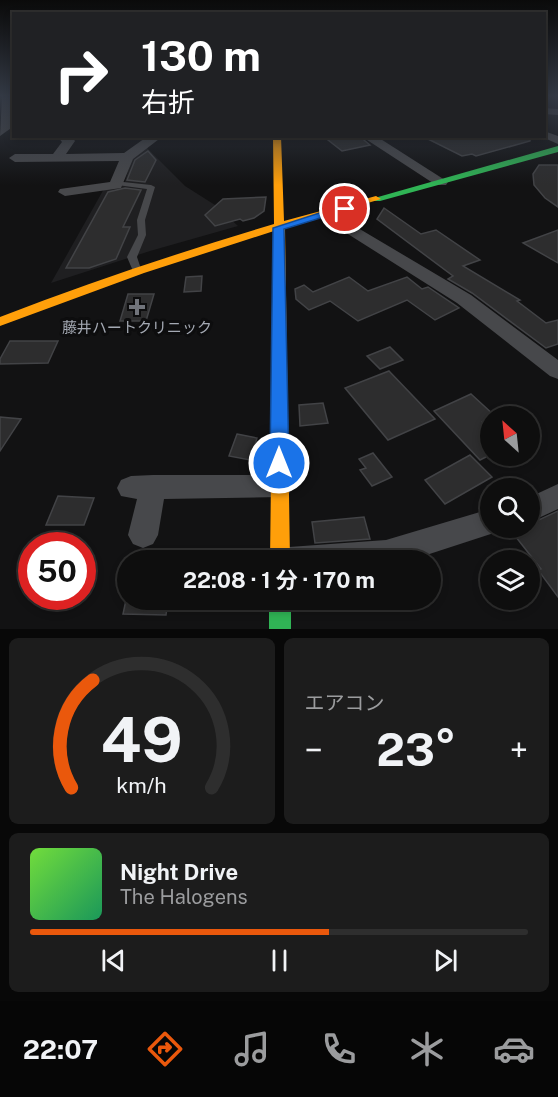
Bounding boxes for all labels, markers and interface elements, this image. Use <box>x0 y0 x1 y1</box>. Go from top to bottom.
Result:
text: 130 m <box>141 31 261 80</box>
icon: right <box>42 36 120 114</box>
text: 右折 <box>141 86 195 118</box>
pin <box>319 183 370 234</box>
icon: arrive <box>328 192 361 225</box>
marker: 藤井ハートクリニック <box>128 298 146 316</box>
place label: 藤井ハートクリニック <box>62 319 212 336</box>
north arrow <box>480 406 540 466</box>
map controls <box>480 406 540 610</box>
position arrow <box>247 431 311 495</box>
button: search <box>480 478 540 538</box>
speed limit sign: 50 <box>18 532 96 610</box>
button: layers <box>480 550 540 610</box>
text: 22:08 · 1 分 · 170 m <box>183 567 375 593</box>
text: エアコン <box>305 691 385 715</box>
text: 49 <box>101 703 183 776</box>
text: 23° <box>376 723 456 776</box>
text: − <box>305 731 323 769</box>
text: + <box>510 731 528 769</box>
text: km/h <box>117 773 167 798</box>
text: Night Drive <box>120 859 238 885</box>
text: The Halogens <box>120 885 248 909</box>
icon: previous <box>97 944 130 977</box>
icon: pause <box>263 944 296 977</box>
icon: next <box>429 944 462 977</box>
icon: directions <box>144 1028 186 1070</box>
icon: music <box>231 1028 273 1070</box>
icon: phone <box>318 1028 360 1070</box>
icon: climate <box>406 1028 448 1070</box>
icon: car <box>493 1028 535 1070</box>
text: 22:07 <box>23 1033 98 1065</box>

